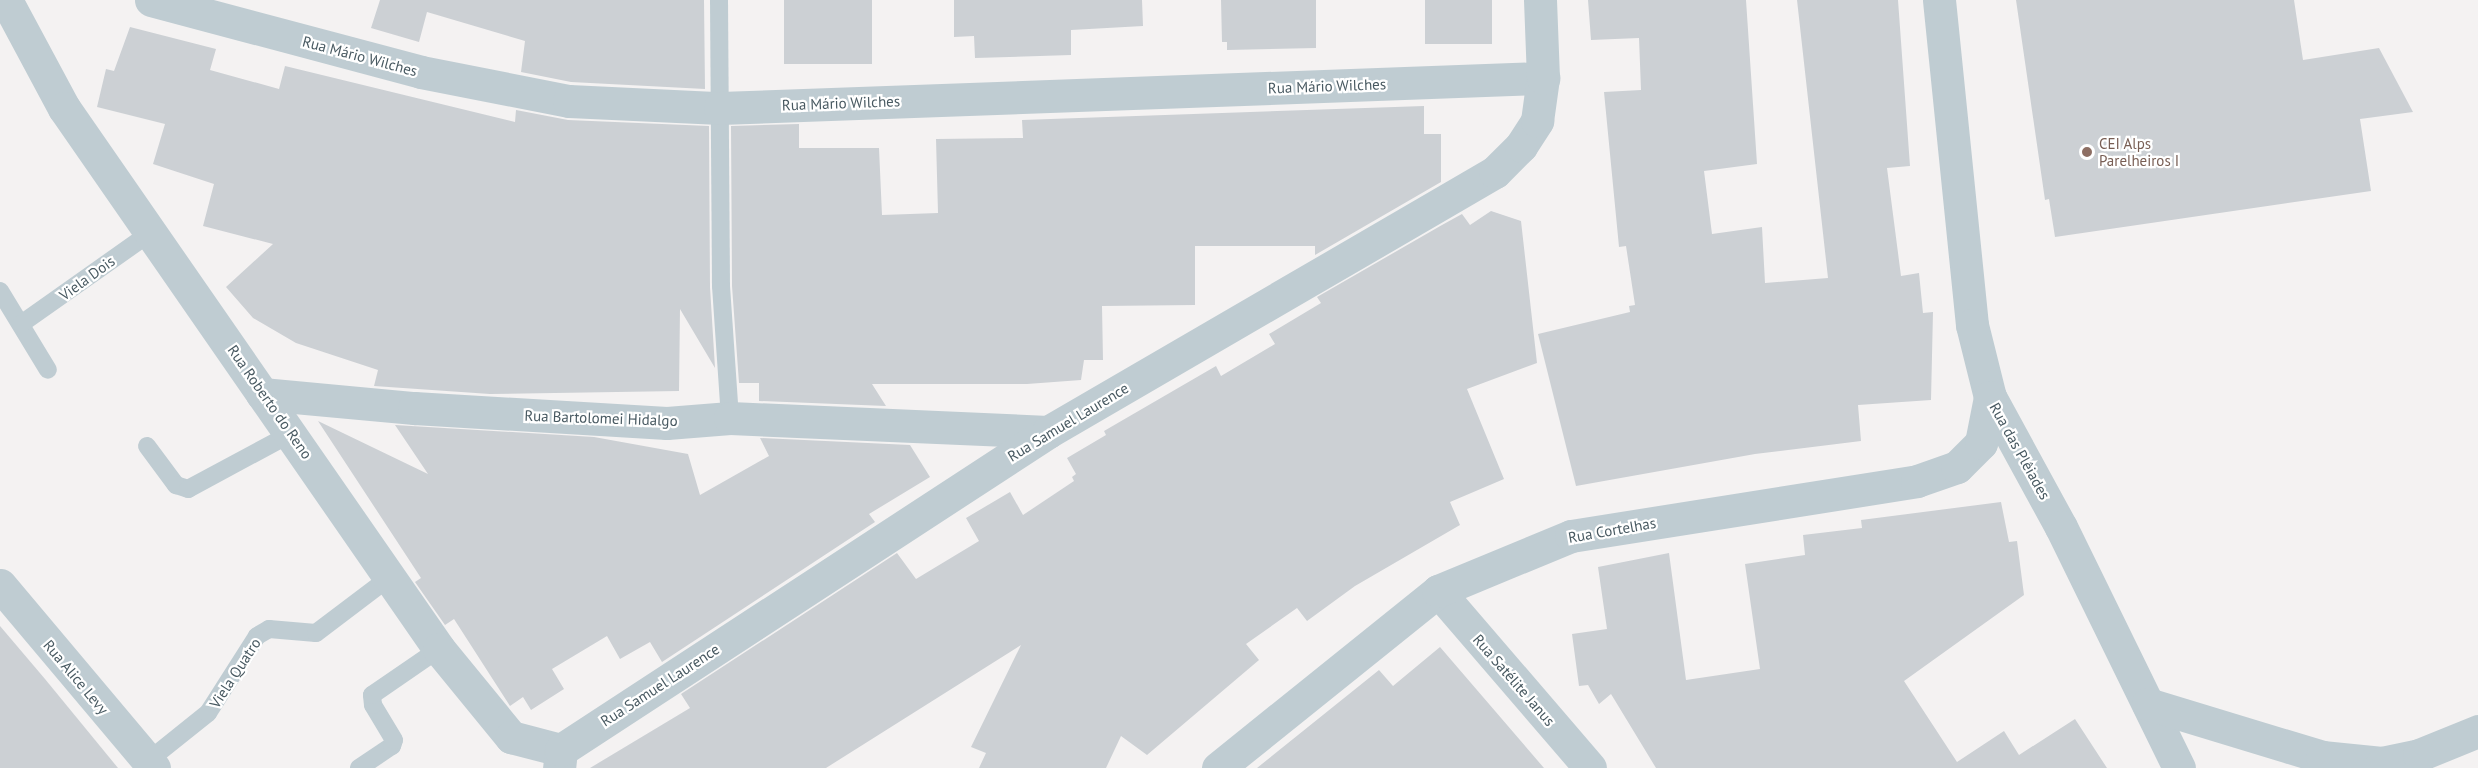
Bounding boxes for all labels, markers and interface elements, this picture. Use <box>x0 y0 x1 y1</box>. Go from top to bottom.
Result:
street label: Rua Mário Wilches <box>300 32 420 80</box>
street label: Rua Mário Wilches <box>1267 75 1387 97</box>
street label: Rua Mário Wilches <box>781 92 901 114</box>
place label: CEI Alps Parelheiros I <box>2099 134 2179 169</box>
marker: CEI Alps Parelheiros I <box>2080 145 2094 159</box>
street label: Viela Dois <box>56 252 118 304</box>
street label: Rua Roberto do Reno <box>224 342 316 462</box>
street label: Rua Samuel Laurence <box>1004 379 1132 465</box>
street label: Rua das Plêiades <box>1986 399 2054 503</box>
street label: Rua Bartolomei Hidalgo <box>524 406 678 430</box>
street label: Rua Cortelhas <box>1567 513 1657 547</box>
street label: Rua Satélite Janus <box>1469 630 1559 730</box>
street label: Viela Quatro <box>206 635 264 711</box>
street label: Rua Alice Levy <box>40 636 112 718</box>
street label: Rua Samuel Laurence <box>597 640 723 730</box>

